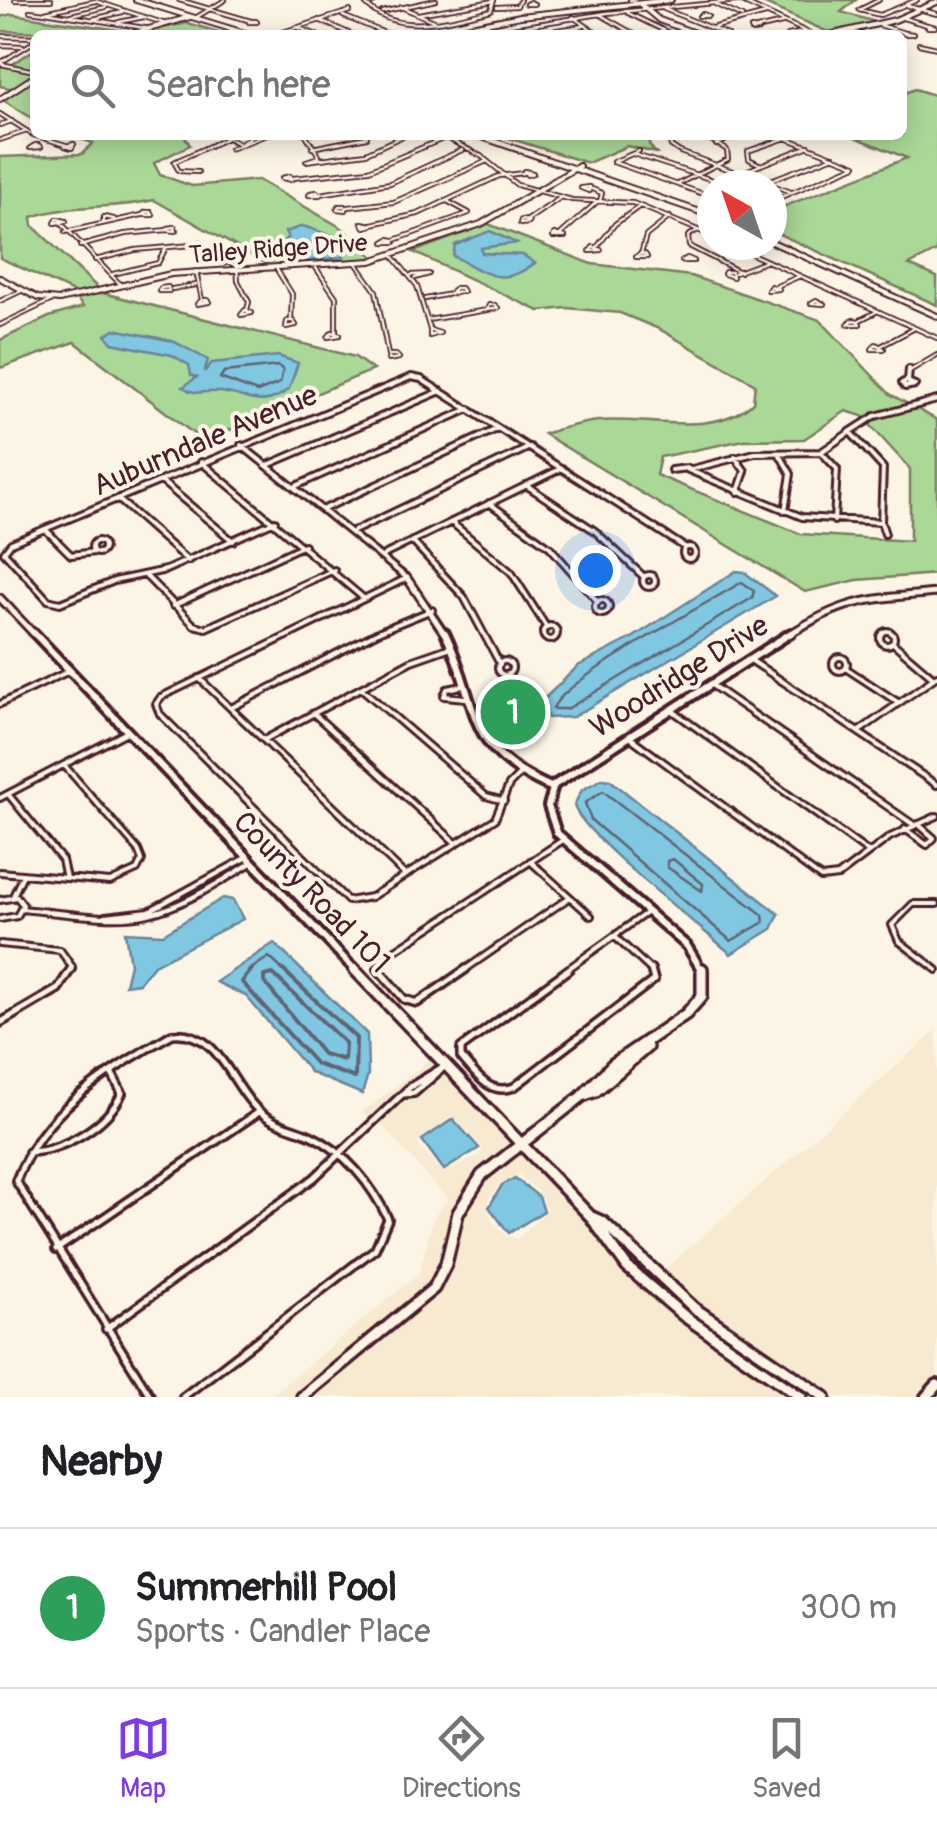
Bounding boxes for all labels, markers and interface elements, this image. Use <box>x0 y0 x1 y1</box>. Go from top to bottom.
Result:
search box <box>30 30 907 140</box>
icon: search <box>65 58 120 113</box>
text: Search here <box>145 61 331 109</box>
north arrow <box>697 170 787 260</box>
street label: Talley Ridge Drive <box>188 228 369 271</box>
street label: Auburndale Avenue <box>87 376 323 504</box>
your location <box>570 545 621 596</box>
street label: Woodridge Drive <box>583 607 776 746</box>
pin: 1 <box>480 674 546 750</box>
street label: County Road 101 <box>225 804 398 981</box>
text: Nearby <box>40 1436 162 1488</box>
text: Summerhill Pool <box>135 1564 397 1612</box>
text: 1 <box>66 1588 79 1628</box>
text: 300 m <box>800 1588 897 1628</box>
text: Sports · Candler Place <box>135 1612 430 1652</box>
tab: Map <box>116 1711 171 1806</box>
tab: Directions <box>402 1711 521 1806</box>
tab: Saved <box>752 1711 821 1806</box>

